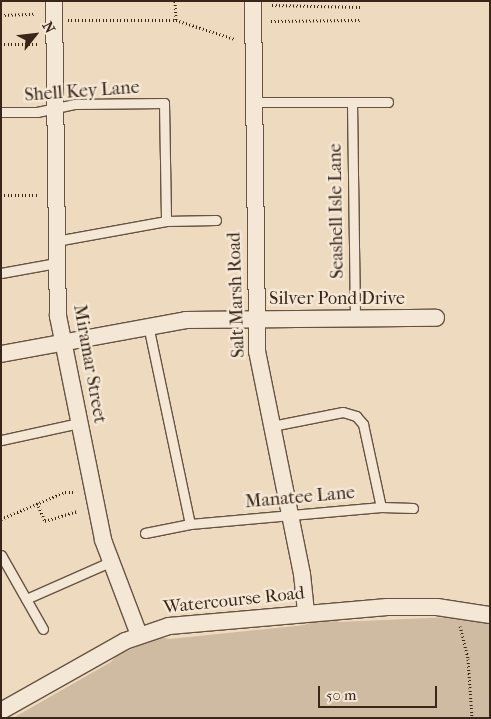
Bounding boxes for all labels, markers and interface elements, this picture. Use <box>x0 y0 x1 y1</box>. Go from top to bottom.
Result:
north arrow <box>10 10 60 60</box>
text: N <box>39 19 59 36</box>
street label: Shell Key Lane <box>24 77 140 107</box>
street label: Seashell Isle Lane <box>325 143 349 279</box>
street label: Salt Marsh Road <box>224 232 250 358</box>
street label: Silver Pond Drive <box>269 288 405 310</box>
street label: Miramar Street <box>68 303 110 425</box>
street label: Manatee Lane <box>244 482 356 514</box>
street label: Watercourse Road <box>162 583 306 619</box>
scale bar <box>321 676 440 708</box>
text: 50 m <box>326 686 356 704</box>

